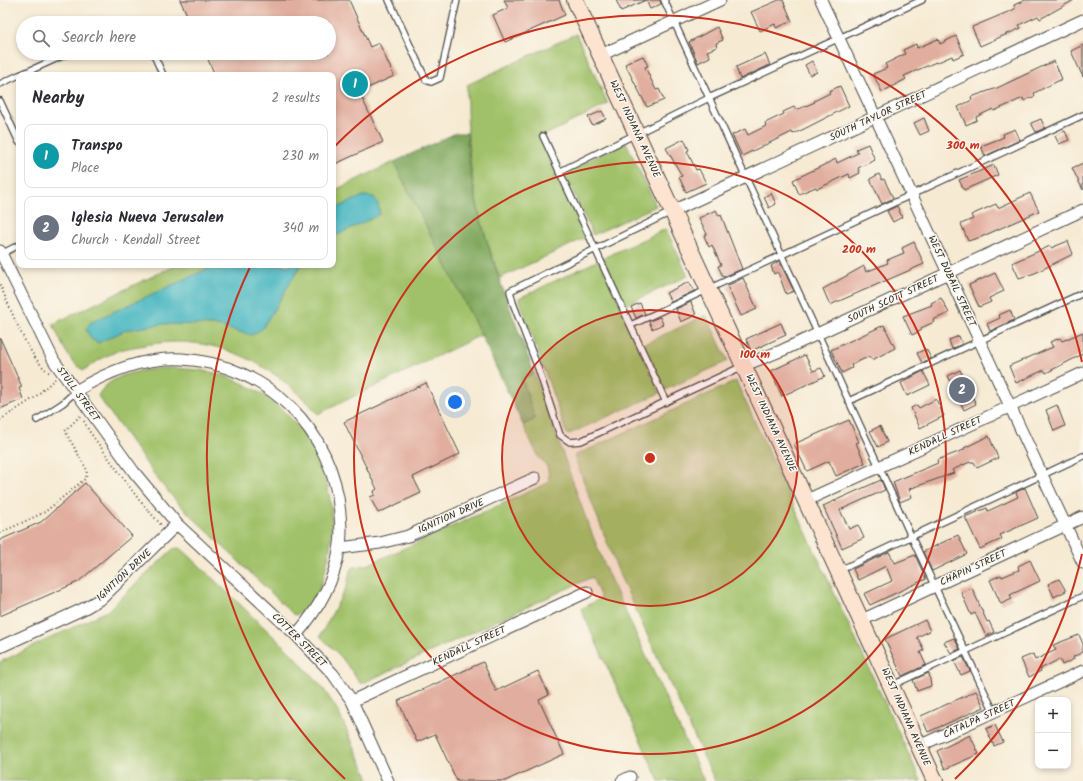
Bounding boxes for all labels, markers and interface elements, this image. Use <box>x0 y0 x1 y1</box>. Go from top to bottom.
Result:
search box <box>16 16 336 60</box>
text: Search here <box>62 26 136 50</box>
icon: search <box>30 27 52 49</box>
pin: 1 <box>342 69 368 99</box>
street label: WEST INDIANA AVENUE <box>605 77 665 182</box>
text: Nearby <box>32 85 84 112</box>
street label: SOUTH TAYLOR STREET <box>827 86 931 146</box>
text: 2 results <box>272 88 320 109</box>
text: Transpo <box>71 134 122 158</box>
text: 300 m <box>945 136 980 155</box>
text: 1 <box>44 146 48 167</box>
text: 230 m <box>282 146 319 167</box>
text: Place <box>71 158 99 179</box>
text: Iglesia Nueva Jerusalen <box>71 206 224 230</box>
text: 2 <box>42 218 50 239</box>
text: 340 m <box>282 218 319 239</box>
text: Church · Kendall Street <box>71 230 200 251</box>
street label: WEST DUBAIL STREET <box>924 233 981 331</box>
text: 200 m <box>842 240 876 259</box>
street label: SOUTH SCOTT STREET <box>845 270 943 327</box>
text: 100 m <box>740 345 770 364</box>
street label: STULL STREET <box>52 363 105 426</box>
street label: WEST INDIANA AVENUE <box>741 371 801 476</box>
pin: 2 <box>949 375 975 405</box>
your location <box>445 392 465 412</box>
street label: KENDALL STREET <box>906 411 986 460</box>
centre of rings <box>643 451 657 465</box>
street label: IGNITION DRIVE <box>415 494 488 538</box>
street label: IGNITION DRIVE <box>93 544 156 605</box>
street label: CHAPIN STREET <box>937 545 1010 590</box>
street label: COTTER STREET <box>268 609 331 672</box>
street label: KENDALL STREET <box>430 621 510 670</box>
street label: WEST INDIANA AVENUE <box>877 665 935 770</box>
street label: CATALPA STREET <box>940 695 1019 743</box>
map controls <box>1035 697 1071 769</box>
button: + <box>1035 697 1071 733</box>
button: − <box>1035 733 1071 769</box>

